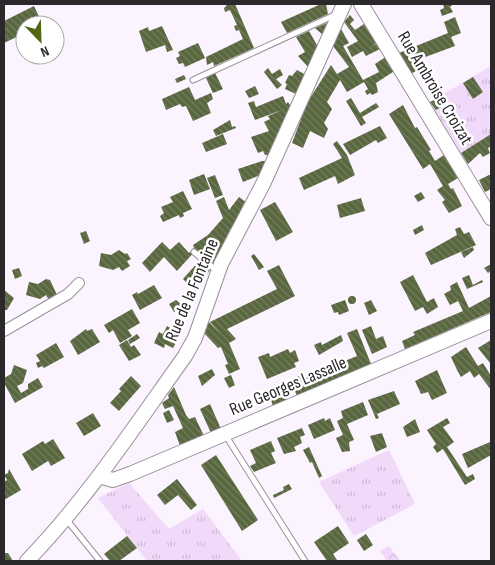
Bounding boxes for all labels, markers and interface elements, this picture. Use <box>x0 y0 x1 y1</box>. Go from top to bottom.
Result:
north arrow <box>15 15 65 65</box>
street label: Rue Ambroise Croizat <box>393 28 477 149</box>
text: N <box>38 42 52 61</box>
street label: Rue de la Fontaine <box>161 236 223 344</box>
street label: Rue Georges Lassalle <box>226 352 350 420</box>

